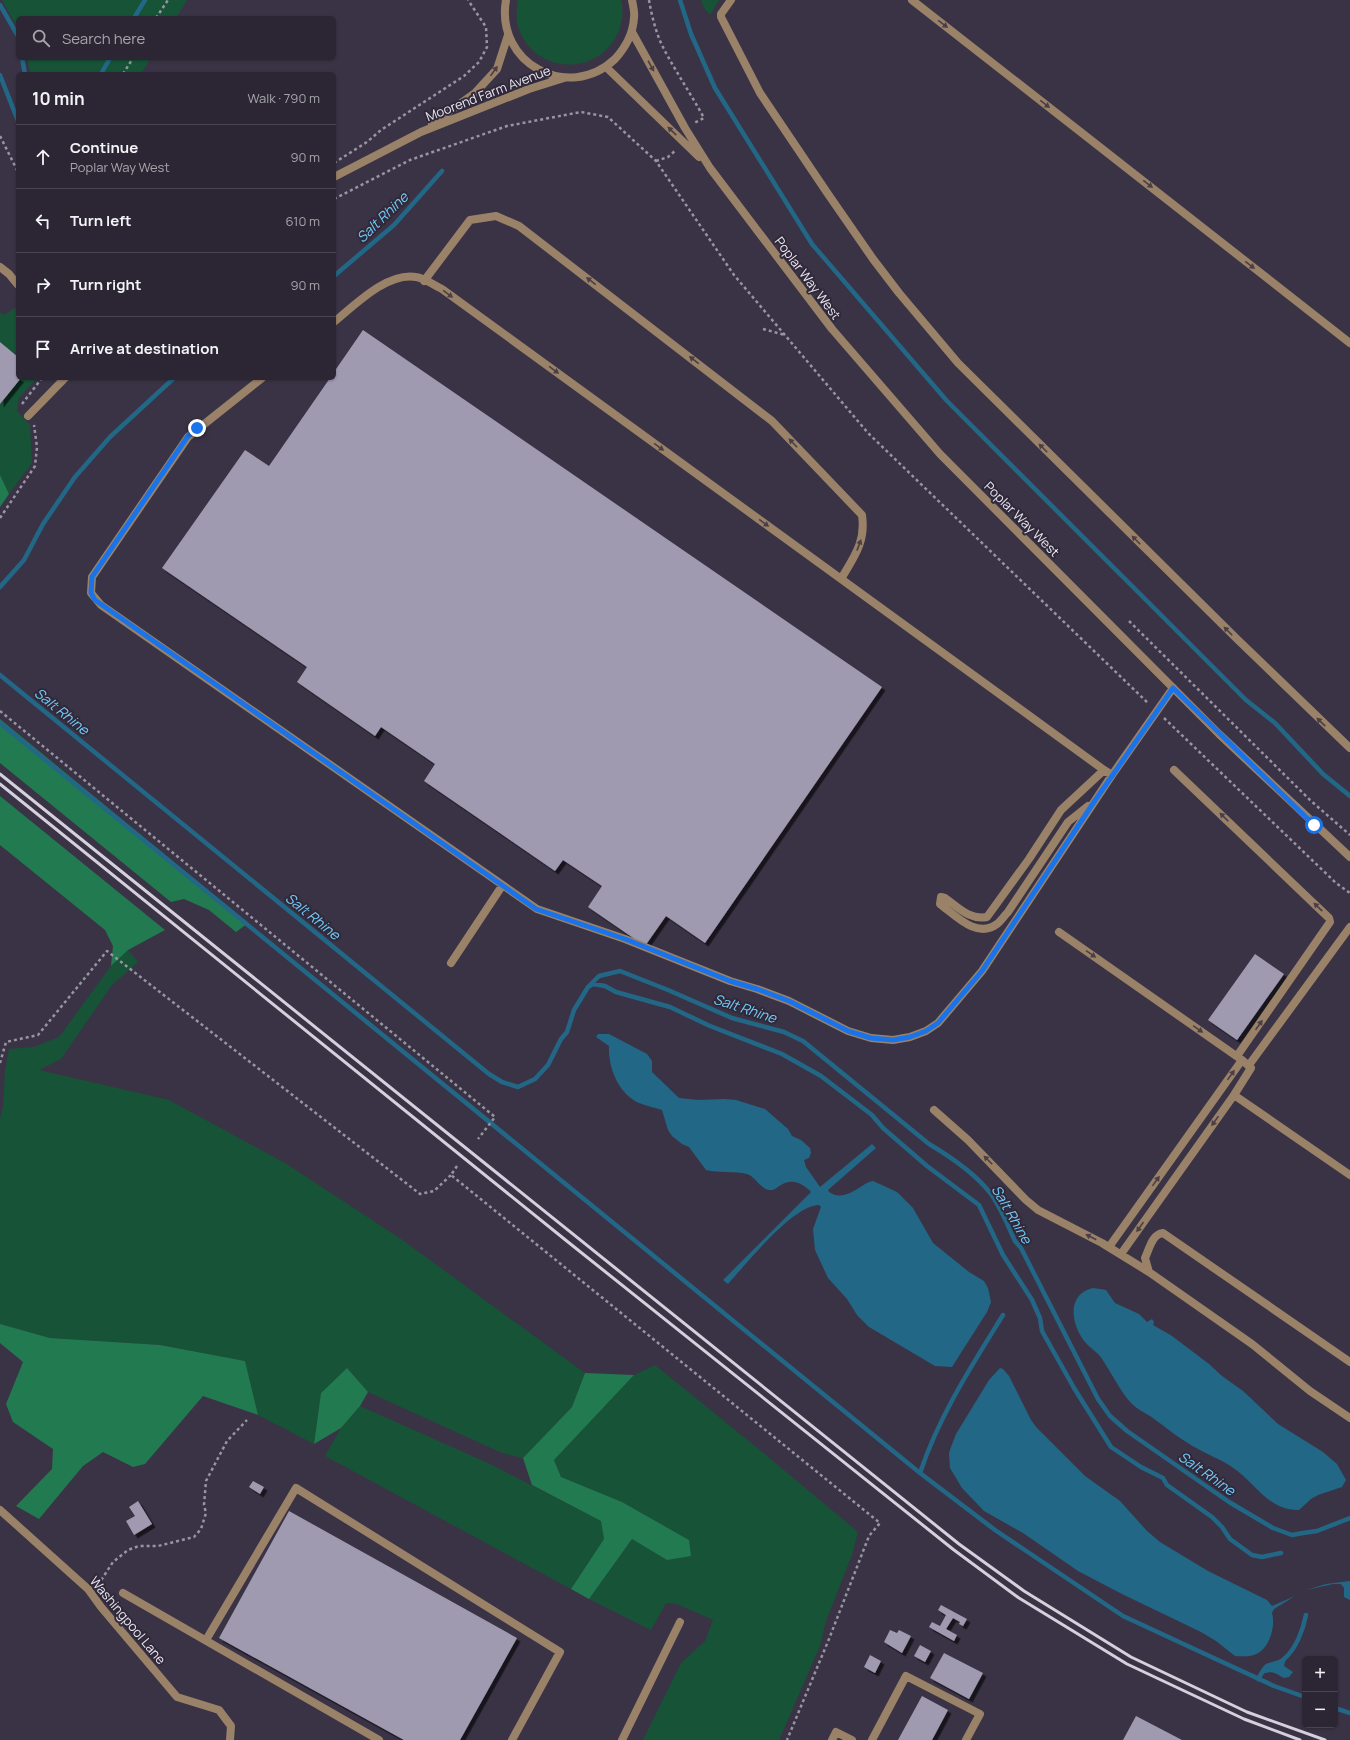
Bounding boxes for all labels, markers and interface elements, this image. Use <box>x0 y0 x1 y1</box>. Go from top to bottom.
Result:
search box <box>16 16 336 60</box>
one-way arrow <box>937 20 948 28</box>
icon: search <box>30 27 52 49</box>
text: Search here <box>62 28 145 49</box>
one-way arrow <box>647 60 654 72</box>
street label: Moorend Farm Avenue <box>423 61 553 125</box>
one-way arrow <box>490 66 498 77</box>
text: 10 min <box>32 87 85 110</box>
text: Walk · 790 m <box>247 89 320 107</box>
one-way arrow <box>1040 100 1051 109</box>
one-way arrow <box>667 126 677 136</box>
text: Continue <box>70 137 138 158</box>
icon: ahead <box>32 146 54 168</box>
text: 90 m <box>290 148 320 166</box>
text: Poplar Way West <box>70 158 170 176</box>
one-way arrow <box>1142 180 1153 189</box>
water label: Salt Rhine <box>352 187 413 246</box>
icon: left <box>32 210 54 232</box>
text: Turn left <box>70 210 132 231</box>
text: 610 m <box>286 212 320 230</box>
street label: Poplar Way West <box>771 233 845 323</box>
one-way arrow <box>1244 260 1255 269</box>
icon: right <box>32 274 54 296</box>
text: Turn right <box>70 274 141 295</box>
text: 90 m <box>290 276 320 294</box>
one-way arrow <box>585 277 596 285</box>
one-way arrow <box>443 290 454 298</box>
icon: arrive <box>32 338 54 360</box>
text: Arrive at destination <box>70 338 219 359</box>
one-way arrow <box>688 356 699 365</box>
one-way arrow <box>548 366 559 374</box>
route end <box>188 419 206 437</box>
one-way arrow <box>789 438 798 448</box>
one-way arrow <box>653 442 664 451</box>
one-way arrow <box>1039 443 1048 453</box>
street label: Poplar Way West <box>980 477 1064 561</box>
one-way arrow <box>758 519 769 527</box>
one-way arrow <box>1131 535 1141 545</box>
one-way arrow <box>857 538 863 550</box>
one-way arrow <box>1223 626 1233 636</box>
water label: Salt Rhine <box>31 683 94 739</box>
one-way arrow <box>1316 717 1326 726</box>
one-way arrow <box>1219 813 1229 822</box>
route start <box>1305 816 1323 834</box>
water label: Salt Rhine <box>282 888 345 944</box>
one-way arrow <box>1313 903 1323 912</box>
one-way arrow <box>1086 950 1097 958</box>
water label: Salt Rhine <box>711 989 780 1027</box>
one-way arrow <box>1255 1019 1263 1030</box>
one-way arrow <box>1192 1025 1203 1033</box>
one-way arrow <box>1227 1070 1235 1080</box>
one-way arrow <box>1212 1116 1220 1126</box>
one-way arrow <box>983 1155 993 1165</box>
one-way arrow <box>1152 1176 1160 1186</box>
water label: Salt Rhine <box>988 1181 1037 1248</box>
one-way arrow <box>1136 1222 1144 1232</box>
one-way arrow <box>1085 1234 1097 1240</box>
water label: Salt Rhine <box>1175 1447 1240 1500</box>
street label: Washingpool Lane <box>86 1572 170 1668</box>
map controls <box>1302 1656 1338 1728</box>
button: + <box>1302 1656 1338 1692</box>
button: − <box>1302 1692 1338 1728</box>

